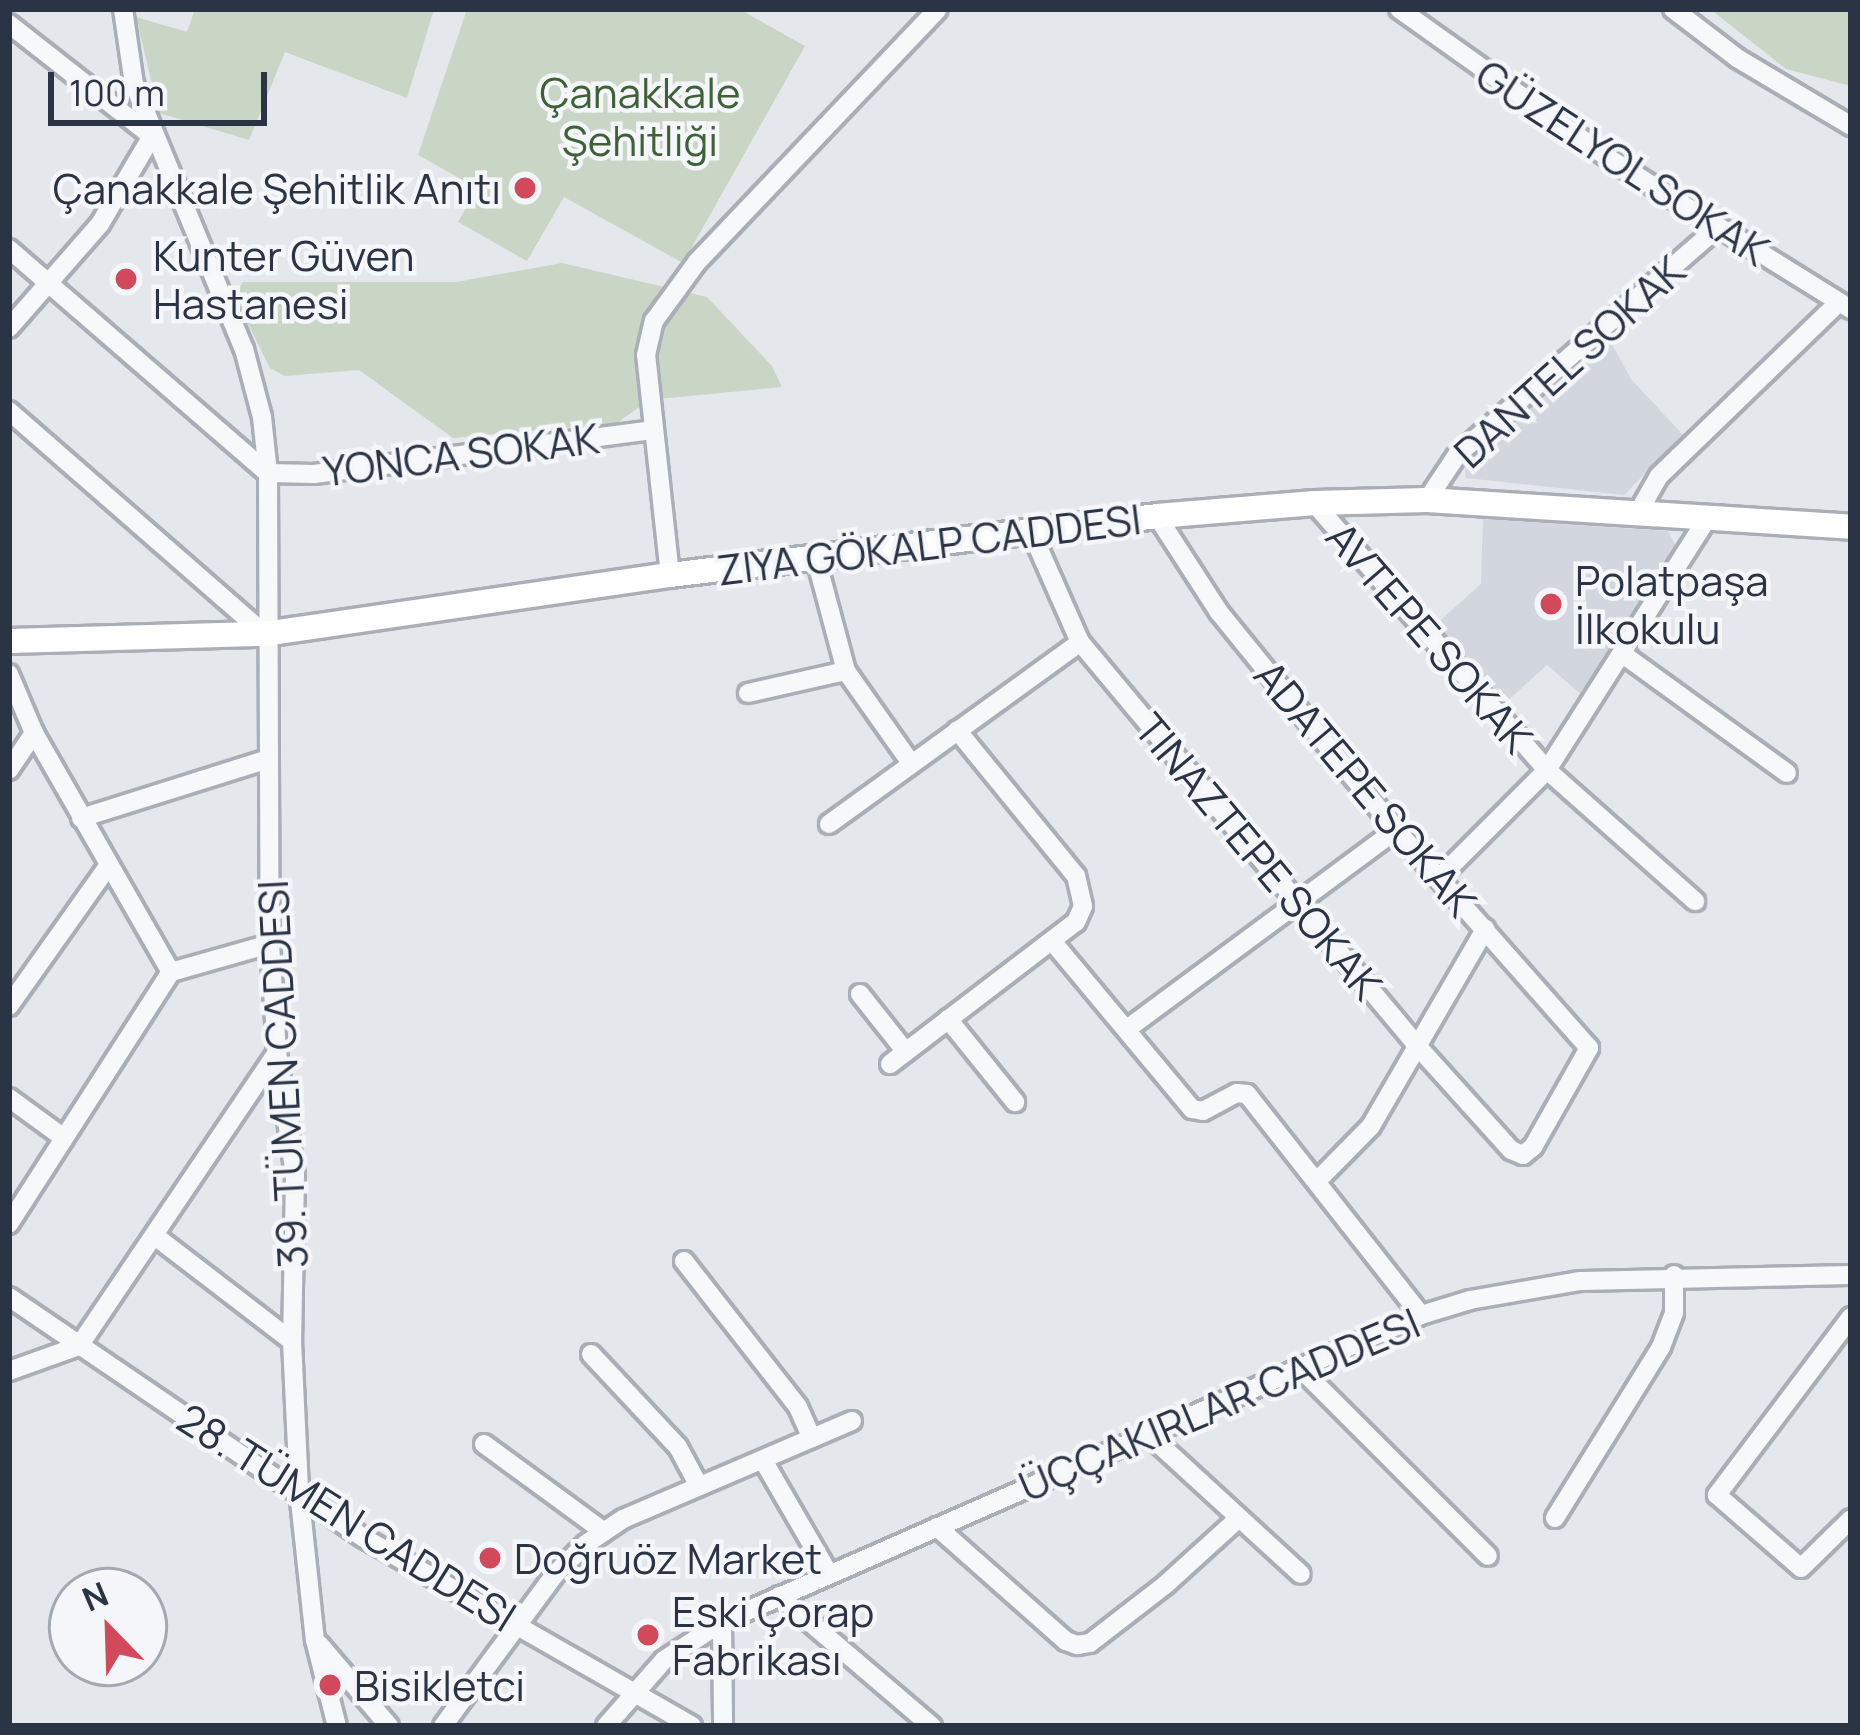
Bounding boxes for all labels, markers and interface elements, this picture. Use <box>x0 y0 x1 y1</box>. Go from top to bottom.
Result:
scale bar <box>54 48 273 122</box>
street label: GÜZELYOL SOKAK <box>1466 48 1780 276</box>
park label: Çanakkale Şehitliği <box>539 67 741 166</box>
text: 100 m <box>69 68 165 117</box>
place label: Çanakkale Şehitlik Anıtı <box>53 163 501 213</box>
marker: Çanakkale Şehitlik Anıtı <box>512 175 538 201</box>
place label: Kunter Güven Hastanesi <box>153 230 414 328</box>
street label: DANTEL SOKAK <box>1443 244 1695 478</box>
marker: Kunter Güven Hastanesi <box>110 263 142 295</box>
street label: YONCA SOKAK <box>320 412 602 496</box>
street label: ZIYA GÖKALP CADDESI <box>714 493 1144 595</box>
street label: AVTEPE SOKAK <box>1316 512 1544 762</box>
place label: Polatpaşa İlkokulu <box>1575 555 1769 654</box>
marker: Polatpaşa İlkokulu <box>1538 591 1564 617</box>
street label: ADATEPE SOKAK <box>1245 650 1487 926</box>
street label: TINAZTEPE SOKAK <box>1125 703 1393 1009</box>
street label: 39. TÜMEN CADDESI <box>247 878 317 1270</box>
street label: ÜÇÇAKIRLAR CADDESI <box>1011 1297 1427 1511</box>
street label: 28. TÜMEN CADDESI <box>169 1393 525 1641</box>
place label: Doğruöz Market <box>514 1533 822 1583</box>
marker: Doğruöz Market <box>477 1545 503 1571</box>
north arrow <box>48 1567 168 1687</box>
text: N <box>75 1571 115 1622</box>
place label: Eski Çorap Fabrikası <box>672 1586 874 1684</box>
marker: Eski Çorap Fabrikası <box>635 1622 661 1648</box>
place label: Bisikletci <box>354 1660 525 1710</box>
marker: Bisikletci <box>317 1672 343 1698</box>

